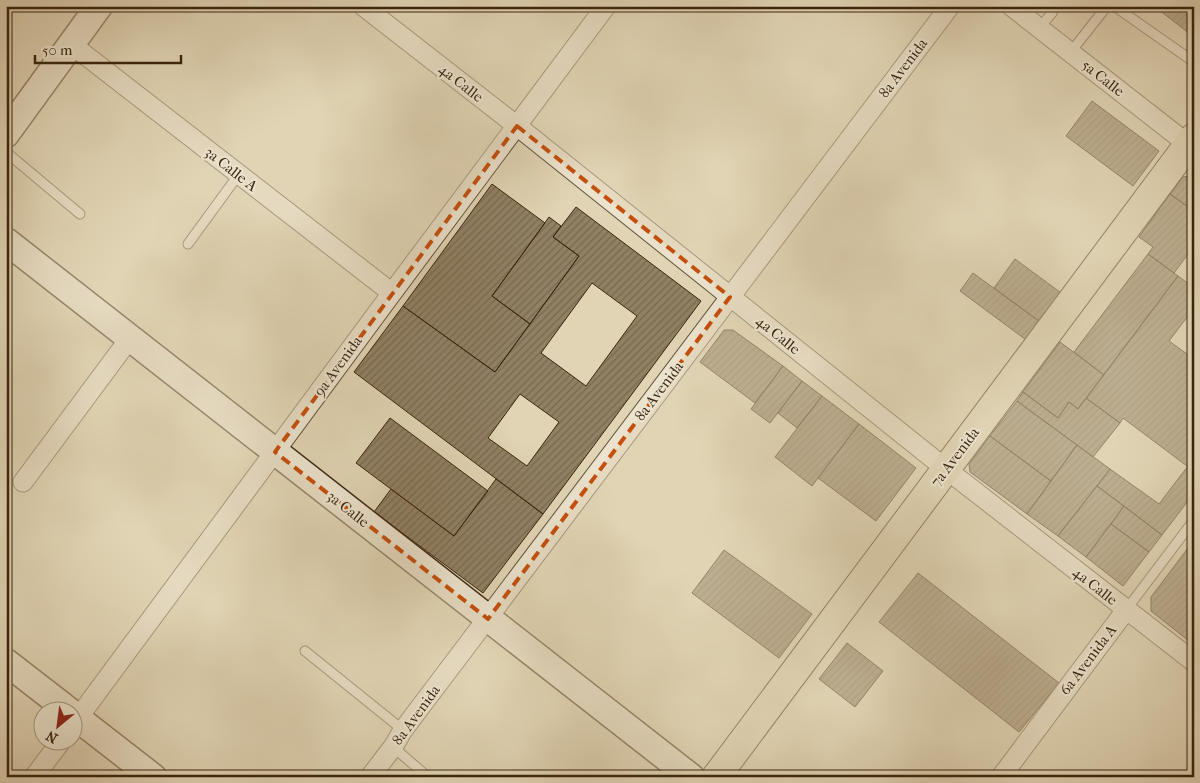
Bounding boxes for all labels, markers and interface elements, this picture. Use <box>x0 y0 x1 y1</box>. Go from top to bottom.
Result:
scale bar <box>35 32 181 64</box>
street label: 8a Avenida <box>875 34 932 101</box>
text: 50 m <box>42 41 73 59</box>
street label: 5a Calle <box>1078 56 1128 101</box>
street label: 4a Calle <box>435 60 487 106</box>
street label: 3a Calle A <box>201 143 261 195</box>
street label: 4a Calle <box>752 312 804 359</box>
street label: 9a Avenida <box>310 331 367 400</box>
street label: 8a Avenida <box>631 357 688 424</box>
street label: 7a Avenida <box>927 423 984 490</box>
street label: 3a Calle <box>323 487 373 532</box>
street label: 4a Calle <box>1069 563 1121 609</box>
street label: 6a Avenida A <box>1056 621 1120 699</box>
street label: 8a Avenida <box>388 681 444 749</box>
north arrow <box>32 700 82 750</box>
text: N <box>43 727 61 747</box>

